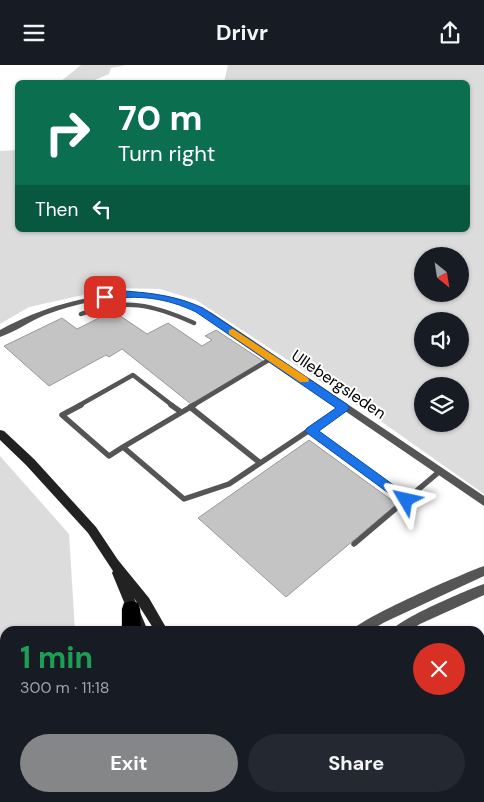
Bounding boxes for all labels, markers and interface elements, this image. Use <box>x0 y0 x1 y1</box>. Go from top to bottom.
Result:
text: Drivr <box>216 18 268 47</box>
icon: menu <box>20 19 48 47</box>
icon: share <box>436 19 464 47</box>
text: 70 m <box>118 95 202 141</box>
icon: right <box>35 100 100 165</box>
text: Turn right <box>118 139 215 168</box>
icon: left <box>88 195 116 223</box>
text: Then <box>35 197 78 222</box>
north arrow <box>414 247 469 303</box>
map controls <box>414 247 469 432</box>
pin <box>84 276 126 318</box>
icon: arrive <box>91 283 119 311</box>
button: sound <box>414 312 469 367</box>
street label: Ullebergsleden <box>287 345 390 424</box>
button: layers <box>414 377 469 432</box>
position arrow <box>379 473 431 525</box>
text: 1 min <box>20 638 93 677</box>
button: close <box>413 643 465 695</box>
text: 300 m · 11:18 <box>20 677 109 698</box>
button: Exit <box>20 734 238 792</box>
button: Share <box>248 734 465 792</box>

